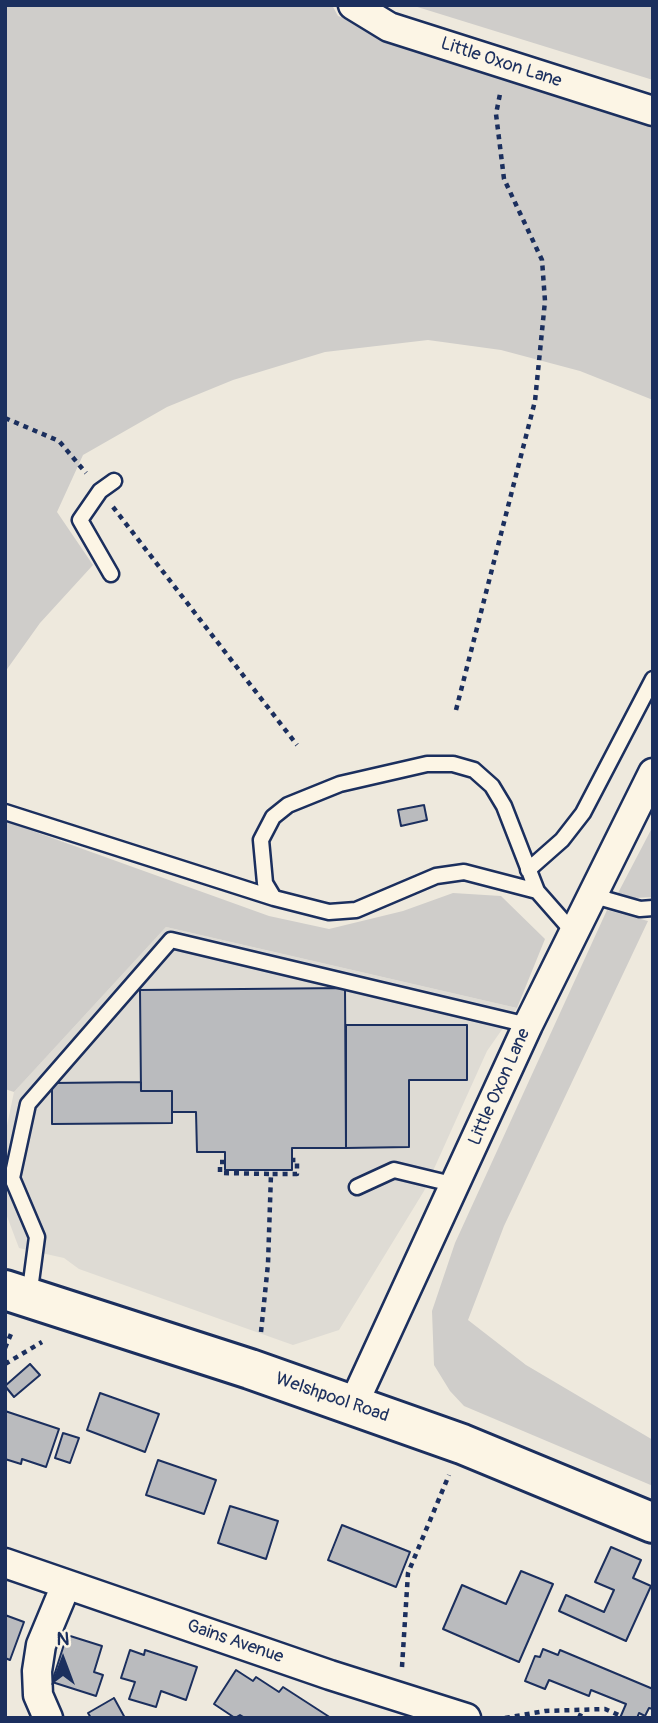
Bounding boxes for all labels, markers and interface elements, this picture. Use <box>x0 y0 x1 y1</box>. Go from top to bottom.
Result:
street label: Little Oxon Lane <box>438 33 564 93</box>
street label: Little Oxon Lane <box>465 1025 535 1149</box>
street label: Welshpool Road <box>273 1369 391 1427</box>
street label: Gains Avenue <box>184 1615 286 1669</box>
north arrow <box>28 1625 98 1695</box>
text: N <box>57 1627 69 1651</box>

